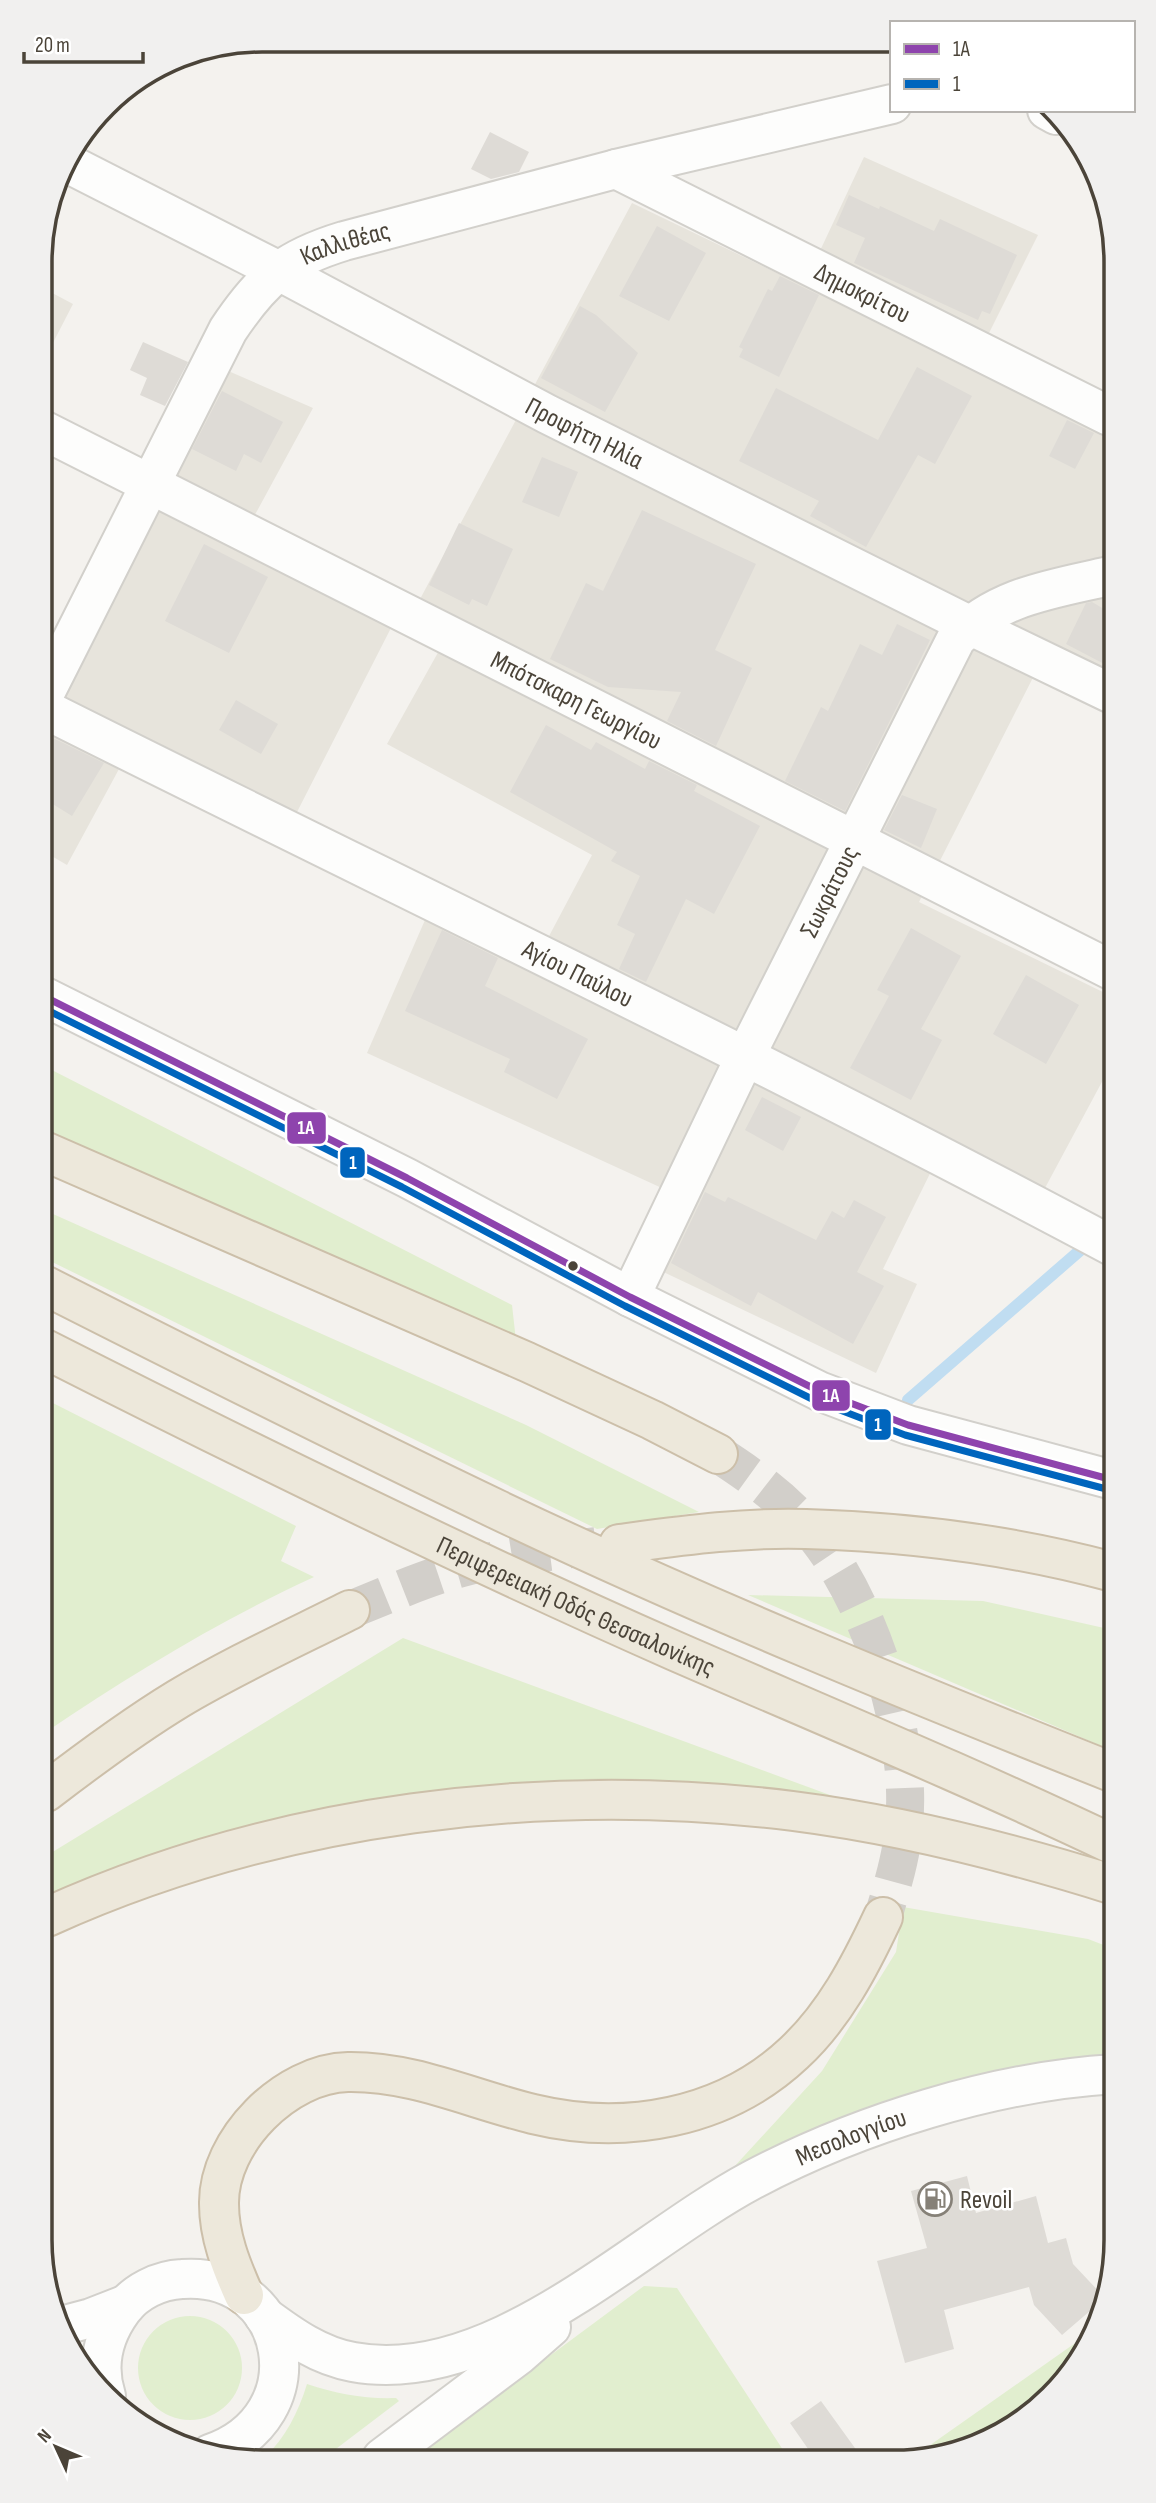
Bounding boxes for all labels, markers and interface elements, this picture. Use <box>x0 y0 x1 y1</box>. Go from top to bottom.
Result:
scale bar <box>24 21 144 65</box>
legend <box>890 21 1135 112</box>
text: 20 m <box>35 33 70 58</box>
text: 1Α <box>953 37 971 62</box>
text: 1 <box>953 72 961 97</box>
street label: Καλλιθέας <box>296 216 393 273</box>
street label: Δημοκρίτου <box>809 257 915 331</box>
street label: Προφήτη Ηλία <box>520 391 648 477</box>
street label: Μπότσκαρη Γεωργίου <box>485 645 666 757</box>
street label: Σωκράτους <box>794 841 866 943</box>
street label: Αγίου Παύλου <box>516 934 638 1015</box>
line badge: 1Α <box>286 1111 327 1145</box>
text: 1Α <box>298 1117 315 1140</box>
line badge: 1 <box>339 1146 366 1179</box>
text: 1 <box>349 1152 357 1175</box>
unlabelled marker <box>566 1259 580 1273</box>
line badge: 1Α <box>811 1379 851 1412</box>
text: 1Α <box>823 1385 840 1408</box>
line badge: 1 <box>864 1408 892 1441</box>
text: 1 <box>874 1414 882 1437</box>
street label: Περιφερειακή Οδός Θεσσαλονίκης <box>431 1530 720 1684</box>
street label: Μεσολογγίου <box>791 2102 911 2173</box>
fuel station icon: Revoil <box>916 2180 954 2218</box>
place label: Revoil <box>960 2185 1012 2216</box>
north arrow <box>21 2412 91 2482</box>
text: N <box>33 2425 57 2448</box>

